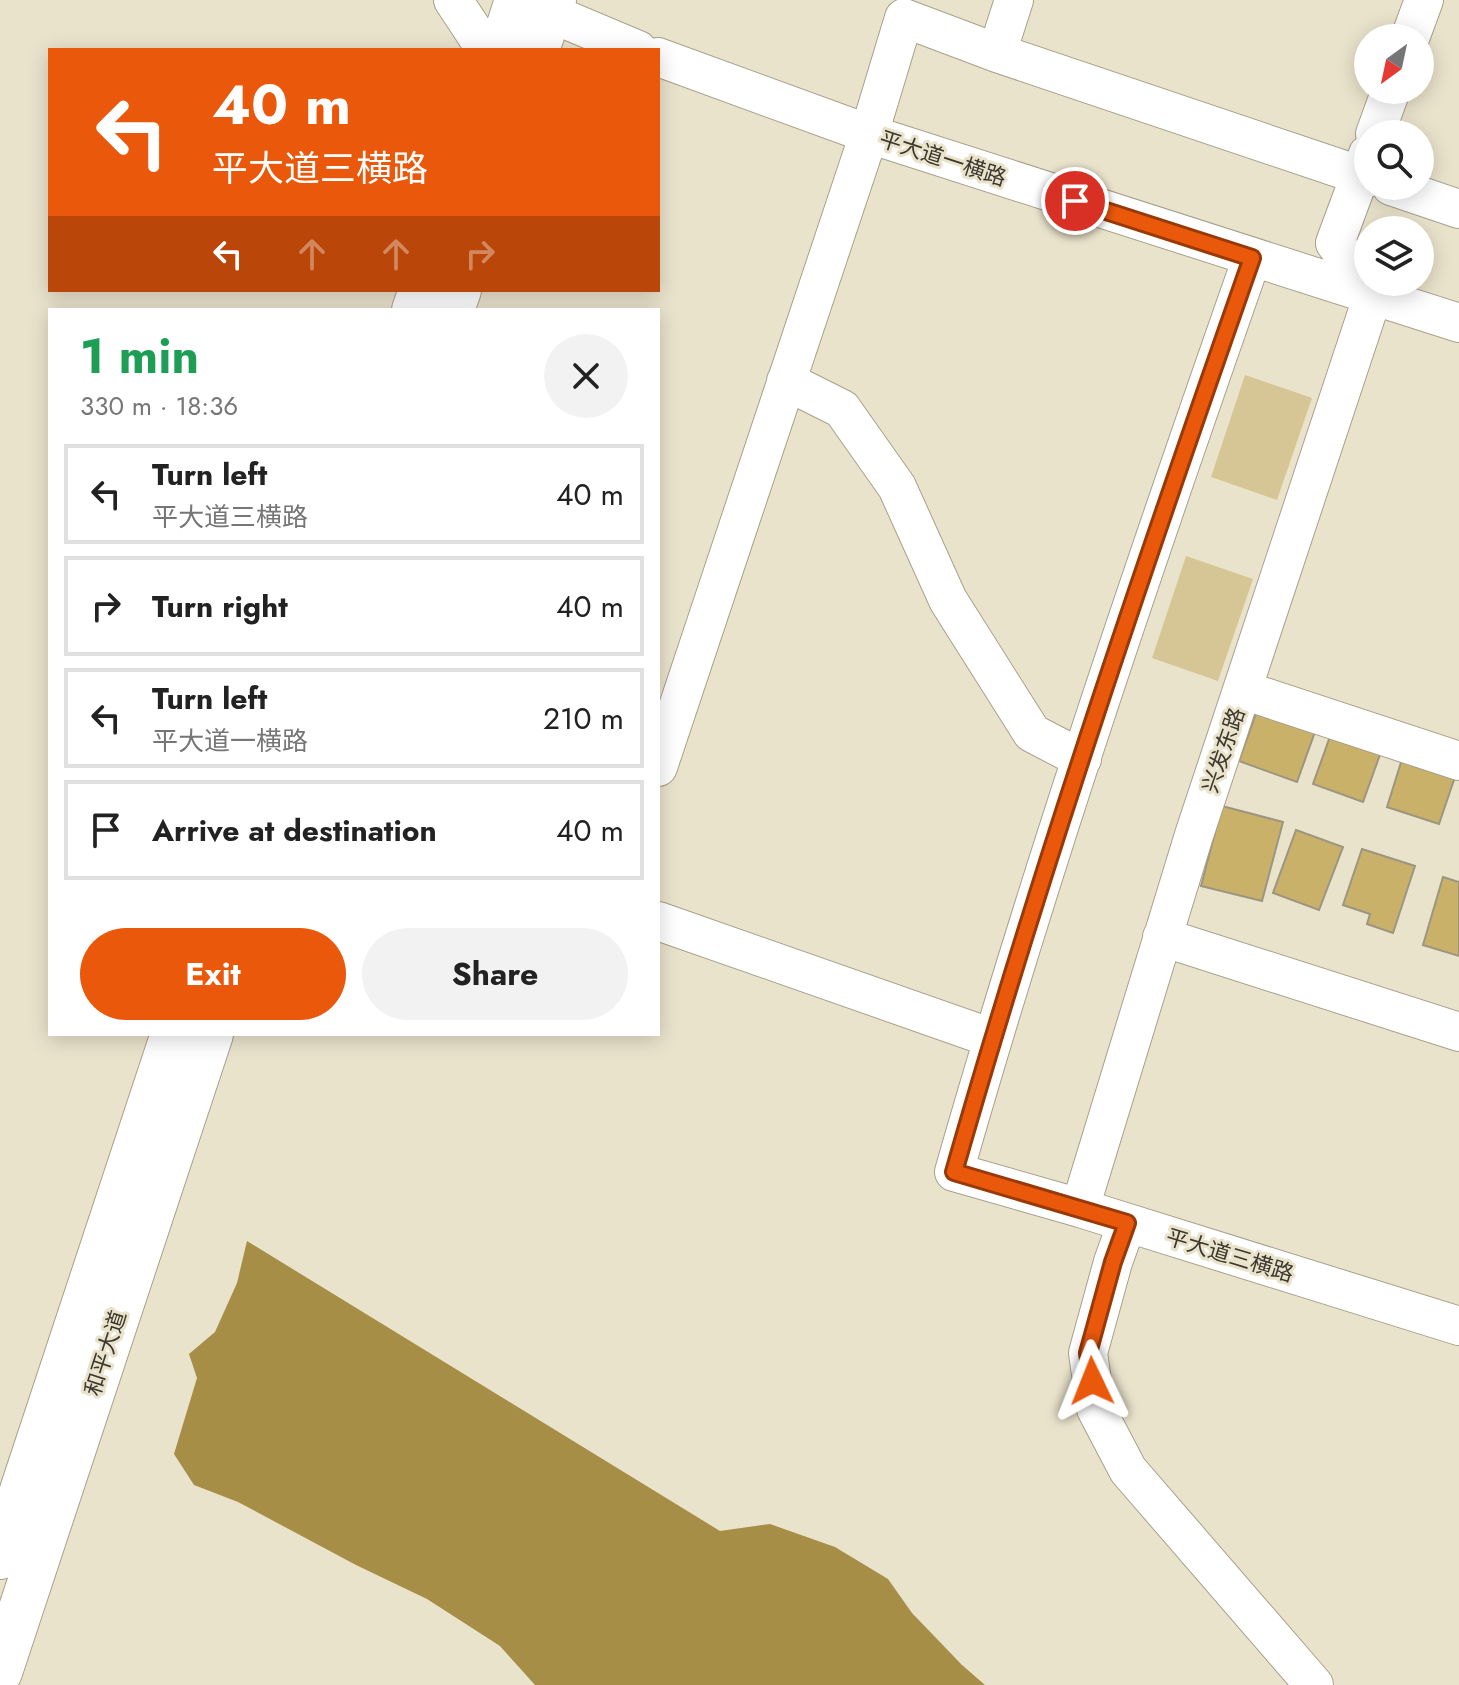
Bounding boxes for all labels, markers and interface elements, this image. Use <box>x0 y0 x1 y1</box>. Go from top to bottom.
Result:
north arrow <box>1354 24 1434 104</box>
map controls <box>1354 24 1434 296</box>
text: 40 m <box>212 64 351 145</box>
icon: left <box>80 80 184 184</box>
button: search <box>1354 120 1434 200</box>
street label: 平大道一横路 <box>875 122 1011 194</box>
text: 平大道三横路 <box>212 142 428 194</box>
pin <box>1041 167 1109 235</box>
icon: arrive <box>1053 179 1097 223</box>
button: layers <box>1354 216 1434 296</box>
icon: left <box>206 232 250 276</box>
icon: ahead <box>290 232 334 276</box>
icon: ahead <box>374 232 418 276</box>
icon: right <box>458 232 502 276</box>
text: 1 min <box>80 322 199 391</box>
button: close <box>544 334 628 418</box>
text: 330 m · 18:36 <box>80 387 238 425</box>
text: Turn left <box>152 453 267 496</box>
icon: left <box>84 472 128 516</box>
text: 40 m <box>556 473 624 516</box>
text: 平大道三横路 <box>152 498 308 536</box>
icon: right <box>84 584 128 628</box>
text: Turn right <box>152 585 288 628</box>
text: 40 m <box>556 585 624 628</box>
text: Turn left <box>152 677 267 720</box>
icon: left <box>84 696 128 740</box>
text: 210 m <box>543 697 624 740</box>
street label: 兴发东路 <box>1194 703 1252 797</box>
text: 平大道一横路 <box>152 722 308 760</box>
icon: arrive <box>84 808 128 852</box>
text: Arrive at destination <box>152 809 437 852</box>
text: 40 m <box>556 809 624 852</box>
button: Exit <box>80 928 346 1020</box>
button: Share <box>362 928 628 1020</box>
street label: 平大道三横路 <box>1162 1220 1298 1290</box>
street label: 和平大道 <box>76 1306 134 1400</box>
position arrow <box>1050 1339 1134 1423</box>

